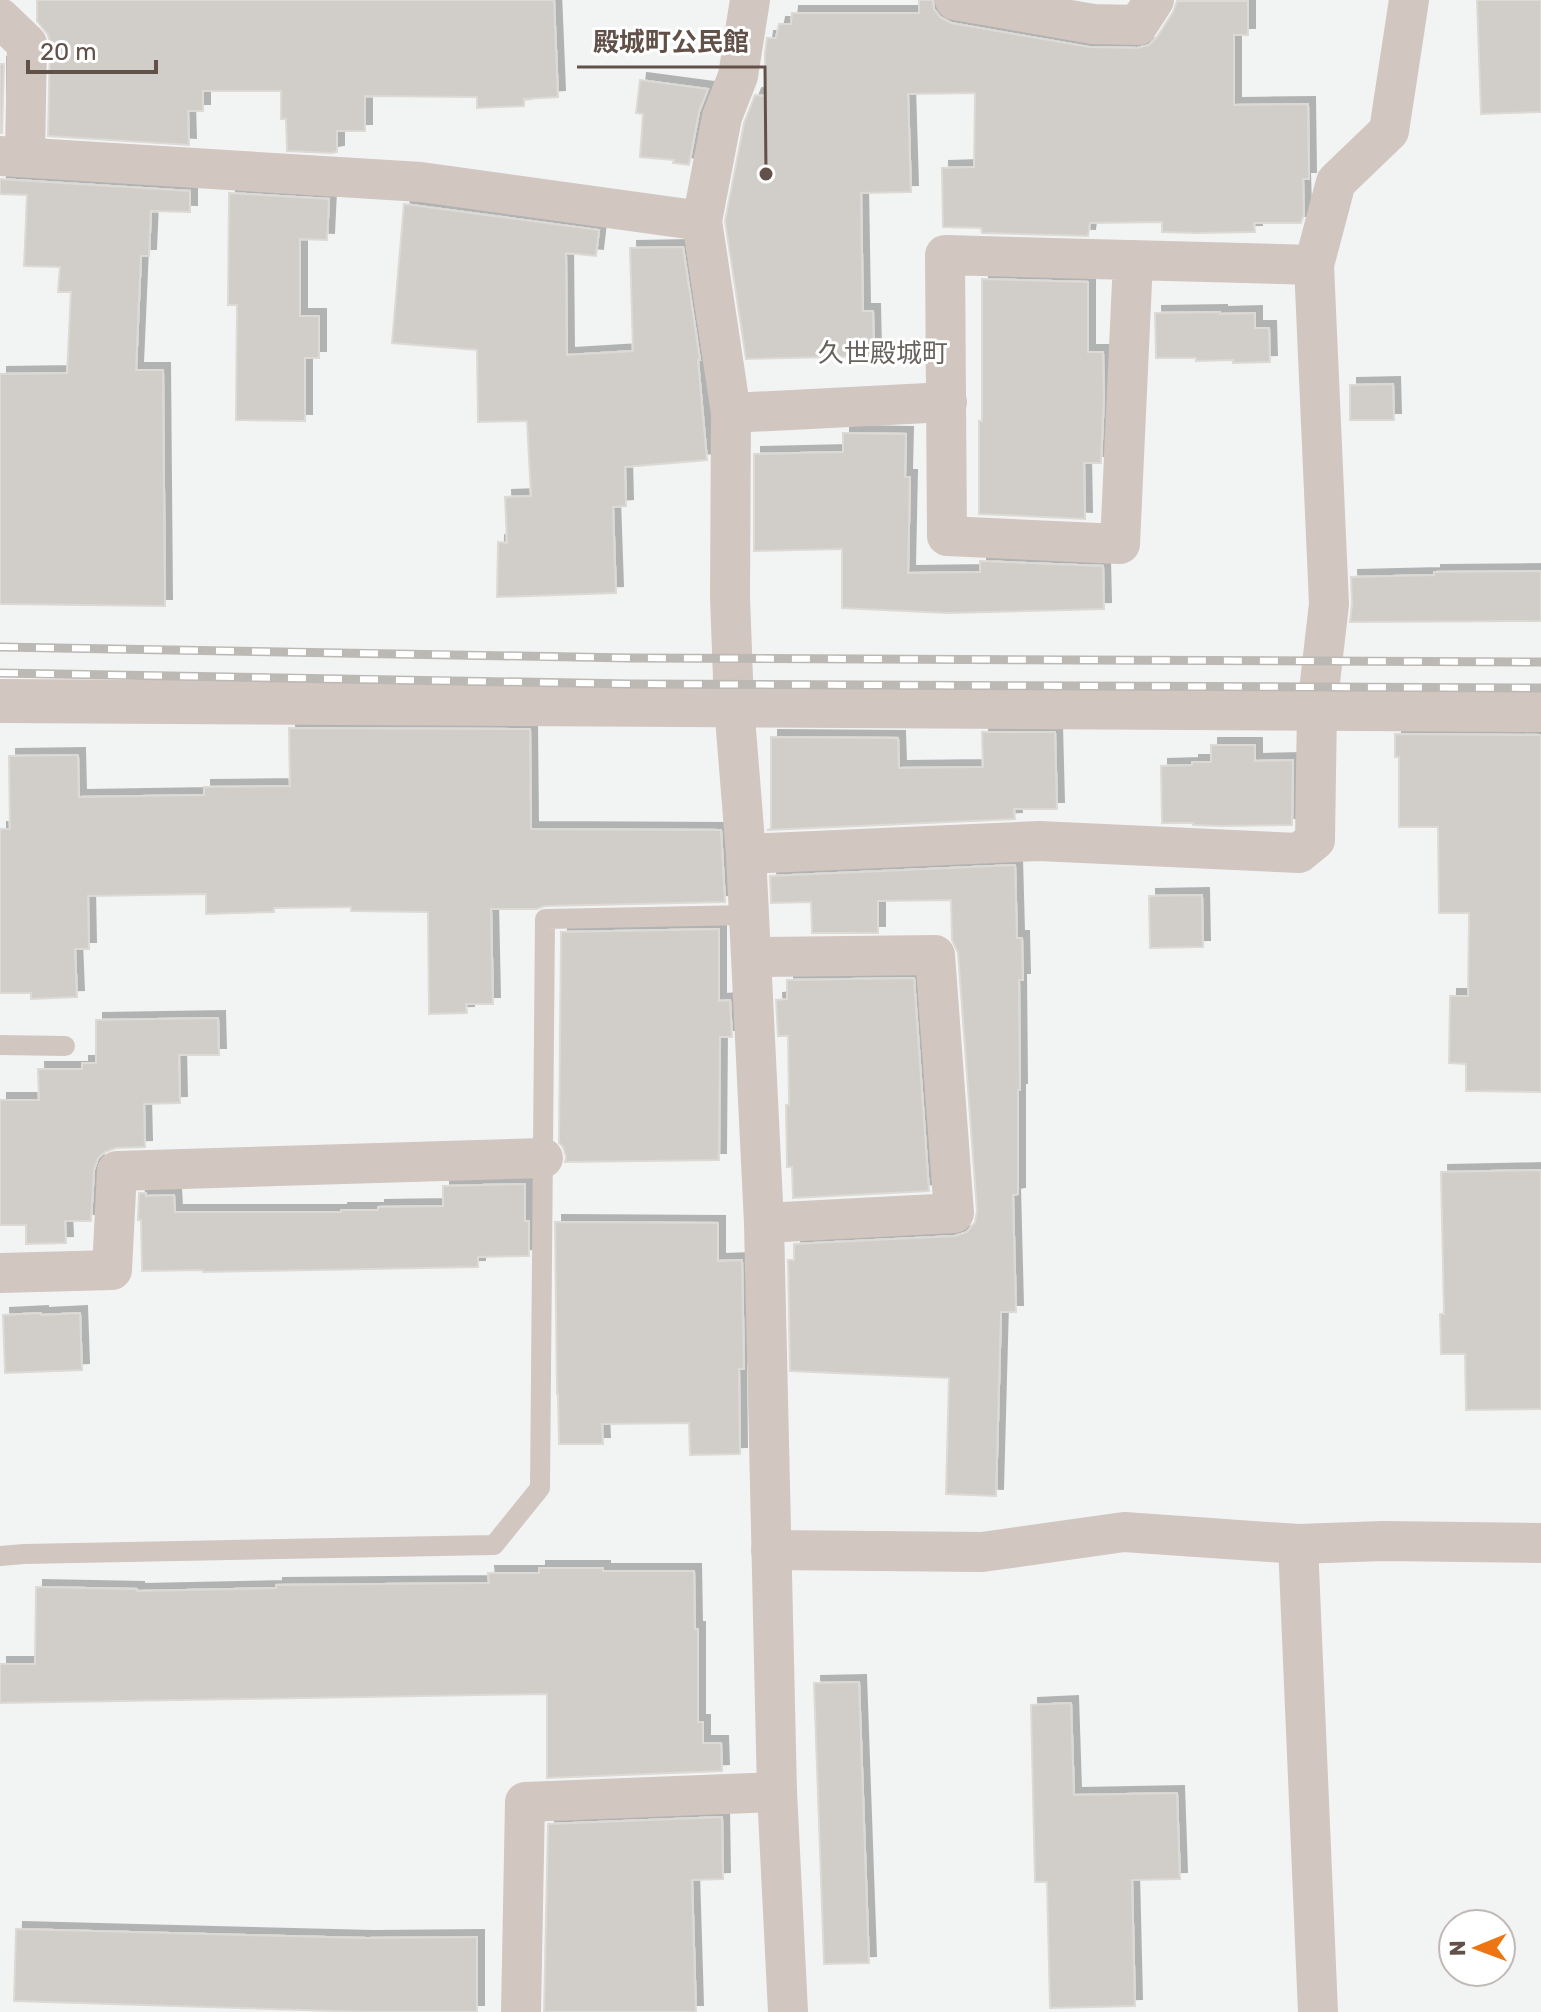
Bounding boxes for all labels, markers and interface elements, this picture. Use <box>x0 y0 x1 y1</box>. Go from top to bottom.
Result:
callout: 殿城町公民館 <box>577 17 765 67</box>
scale bar <box>28 24 156 74</box>
text: 殿城町公民館 <box>593 27 749 58</box>
text: 20 m <box>40 38 97 66</box>
district label: 久世殿城町 <box>818 338 948 369</box>
north arrow <box>1437 1908 1517 1988</box>
text: N <box>1444 1940 1471 1956</box>

